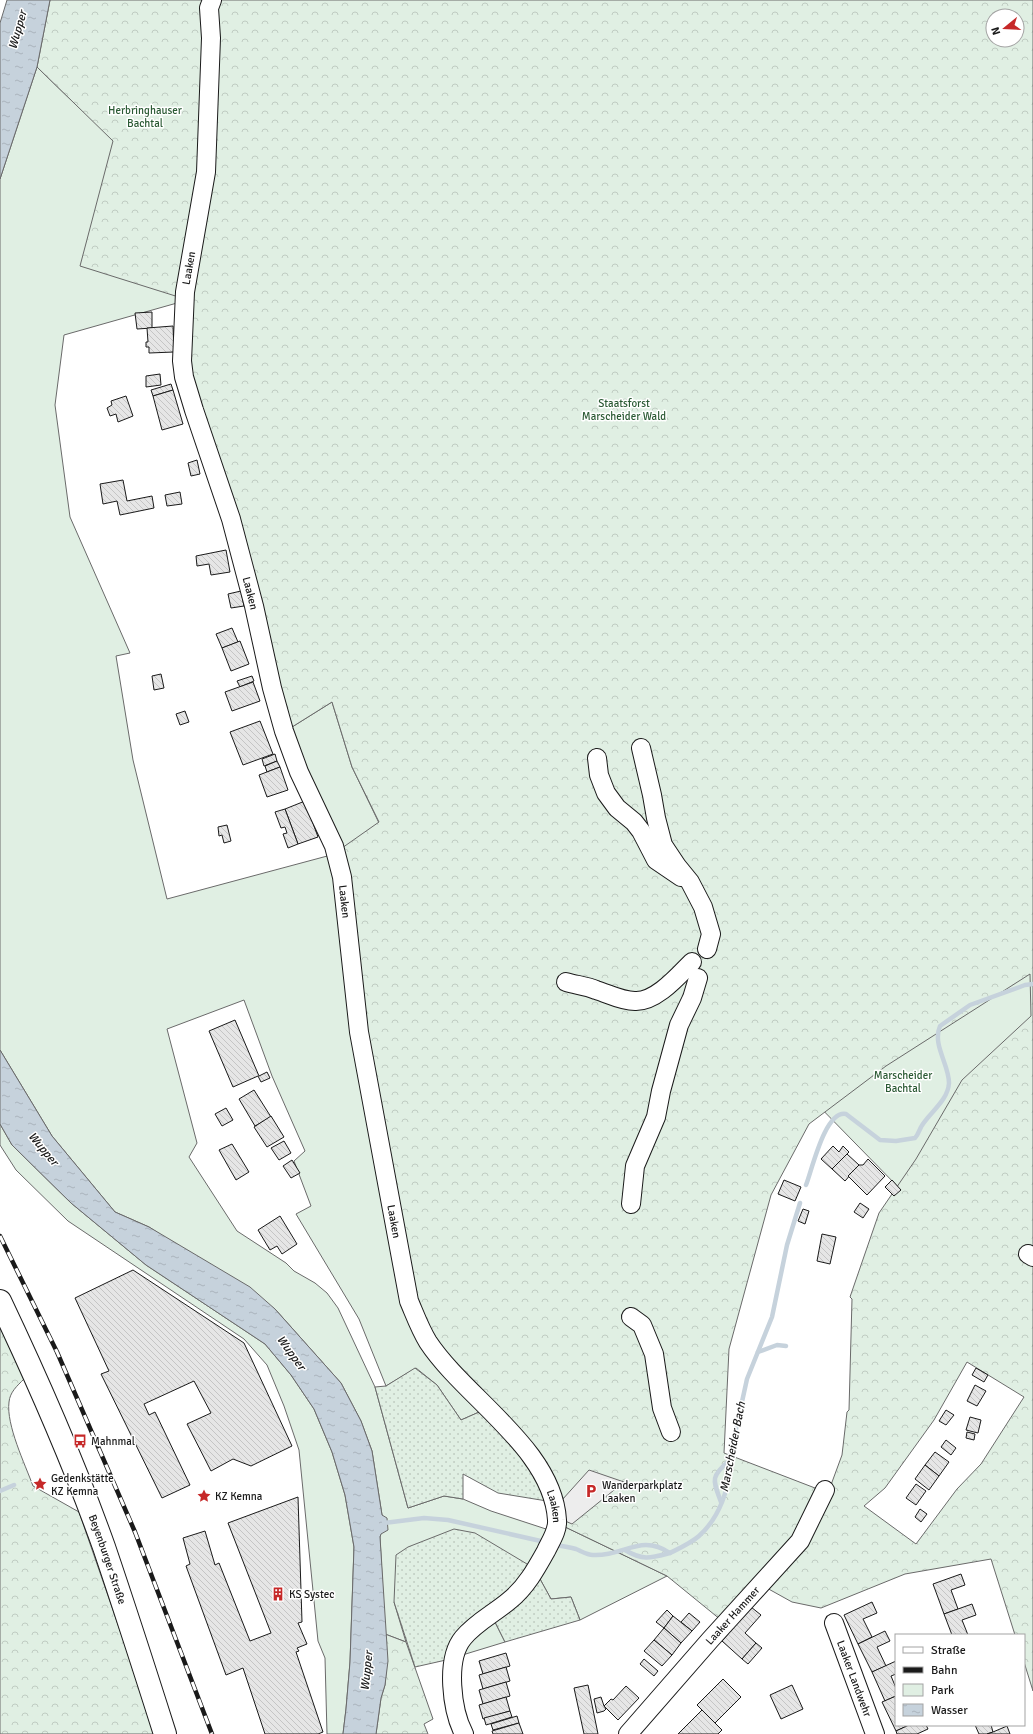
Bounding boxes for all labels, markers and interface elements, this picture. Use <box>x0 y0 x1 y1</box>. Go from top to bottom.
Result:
water label: Wupper <box>5 7 31 51</box>
north arrow <box>985 8 1025 48</box>
text: N <box>989 25 1003 37</box>
park label: Herbringhauser Bachtal <box>108 104 182 130</box>
street label: Laaken <box>180 250 198 286</box>
park label: Staatsforst Marscheider Wald <box>582 397 666 423</box>
street label: Laaken <box>240 575 261 611</box>
street label: Laaken <box>336 884 353 919</box>
park label: Marscheider Bachtal <box>874 1069 932 1095</box>
water label: Wupper <box>25 1129 62 1170</box>
street label: Laaken <box>385 1204 404 1239</box>
water label: Wupper <box>273 1333 310 1375</box>
water label: Marscheider Bach <box>717 1400 749 1493</box>
bus stop icon: Mahnmal <box>72 1433 88 1449</box>
place label: Mahnmal <box>91 1435 135 1448</box>
place label: Gedenkstätte KZ Kemna <box>51 1472 114 1498</box>
place icon: Gedenkstätte KZ Kemna <box>32 1476 48 1492</box>
place label: Wanderparkplatz Laaken <box>602 1479 682 1505</box>
parking icon: Wanderparkplatz Laaken <box>583 1483 599 1499</box>
place icon: KZ Kemna <box>196 1488 212 1504</box>
street label: Laaken <box>544 1488 564 1523</box>
place label: KZ Kemna <box>215 1490 263 1503</box>
street label: Beyenburger Straße <box>86 1513 129 1606</box>
street label: Laaker Hammer <box>703 1584 762 1647</box>
building icon: KS Systec <box>270 1586 286 1602</box>
place label: KS Systec <box>289 1588 334 1601</box>
legend <box>895 1634 1025 1726</box>
street label: Laaker Landwehr <box>834 1638 874 1718</box>
text: Straße <box>931 1643 966 1658</box>
water label: Wupper <box>357 1649 377 1691</box>
text: Bahn <box>931 1663 957 1678</box>
text: Park <box>931 1683 954 1698</box>
text: Wasser <box>931 1703 968 1718</box>

